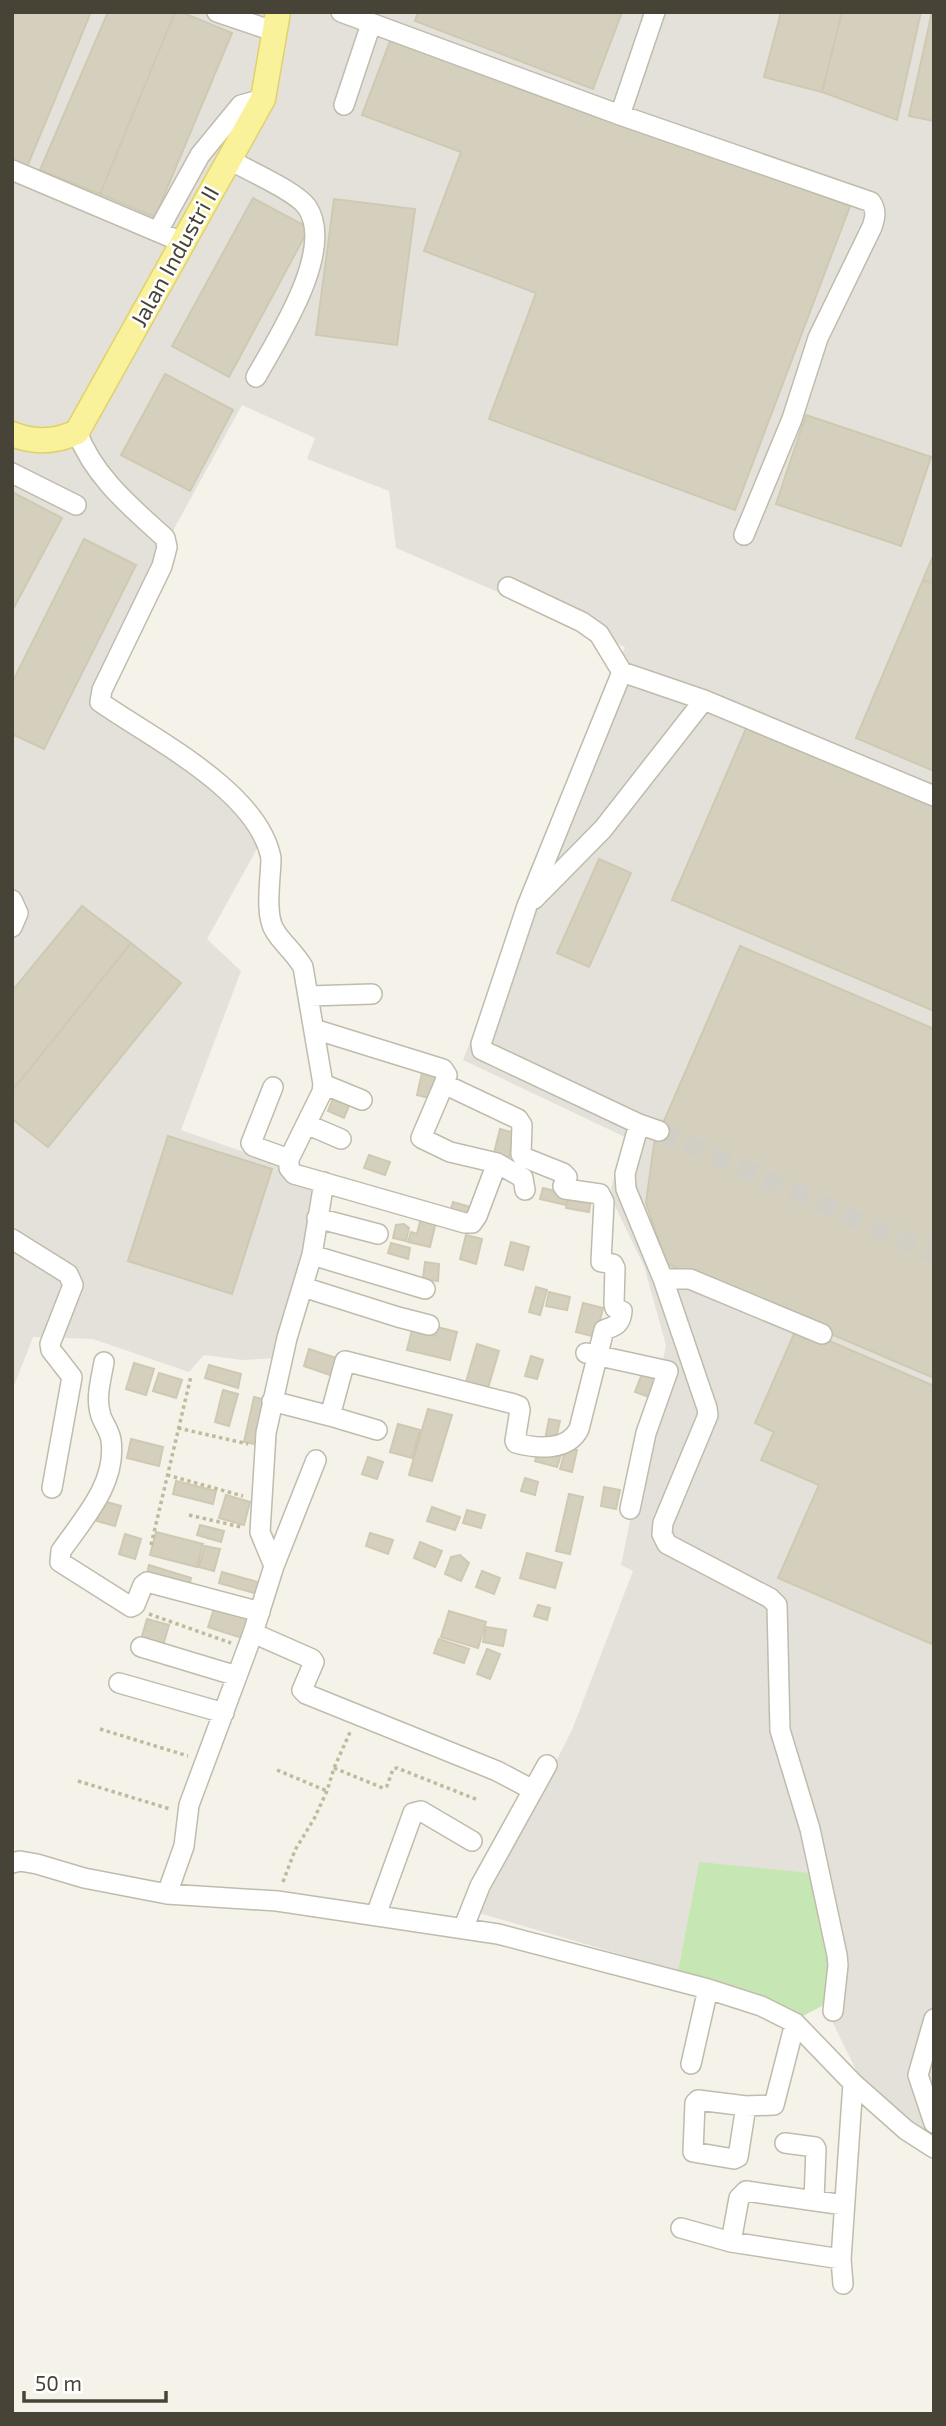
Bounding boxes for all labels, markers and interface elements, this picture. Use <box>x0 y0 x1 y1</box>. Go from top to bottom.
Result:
street label: Jalan Industri II <box>124 181 224 331</box>
scale bar <box>24 2360 166 2404</box>
text: 50 m <box>35 2370 82 2395</box>

